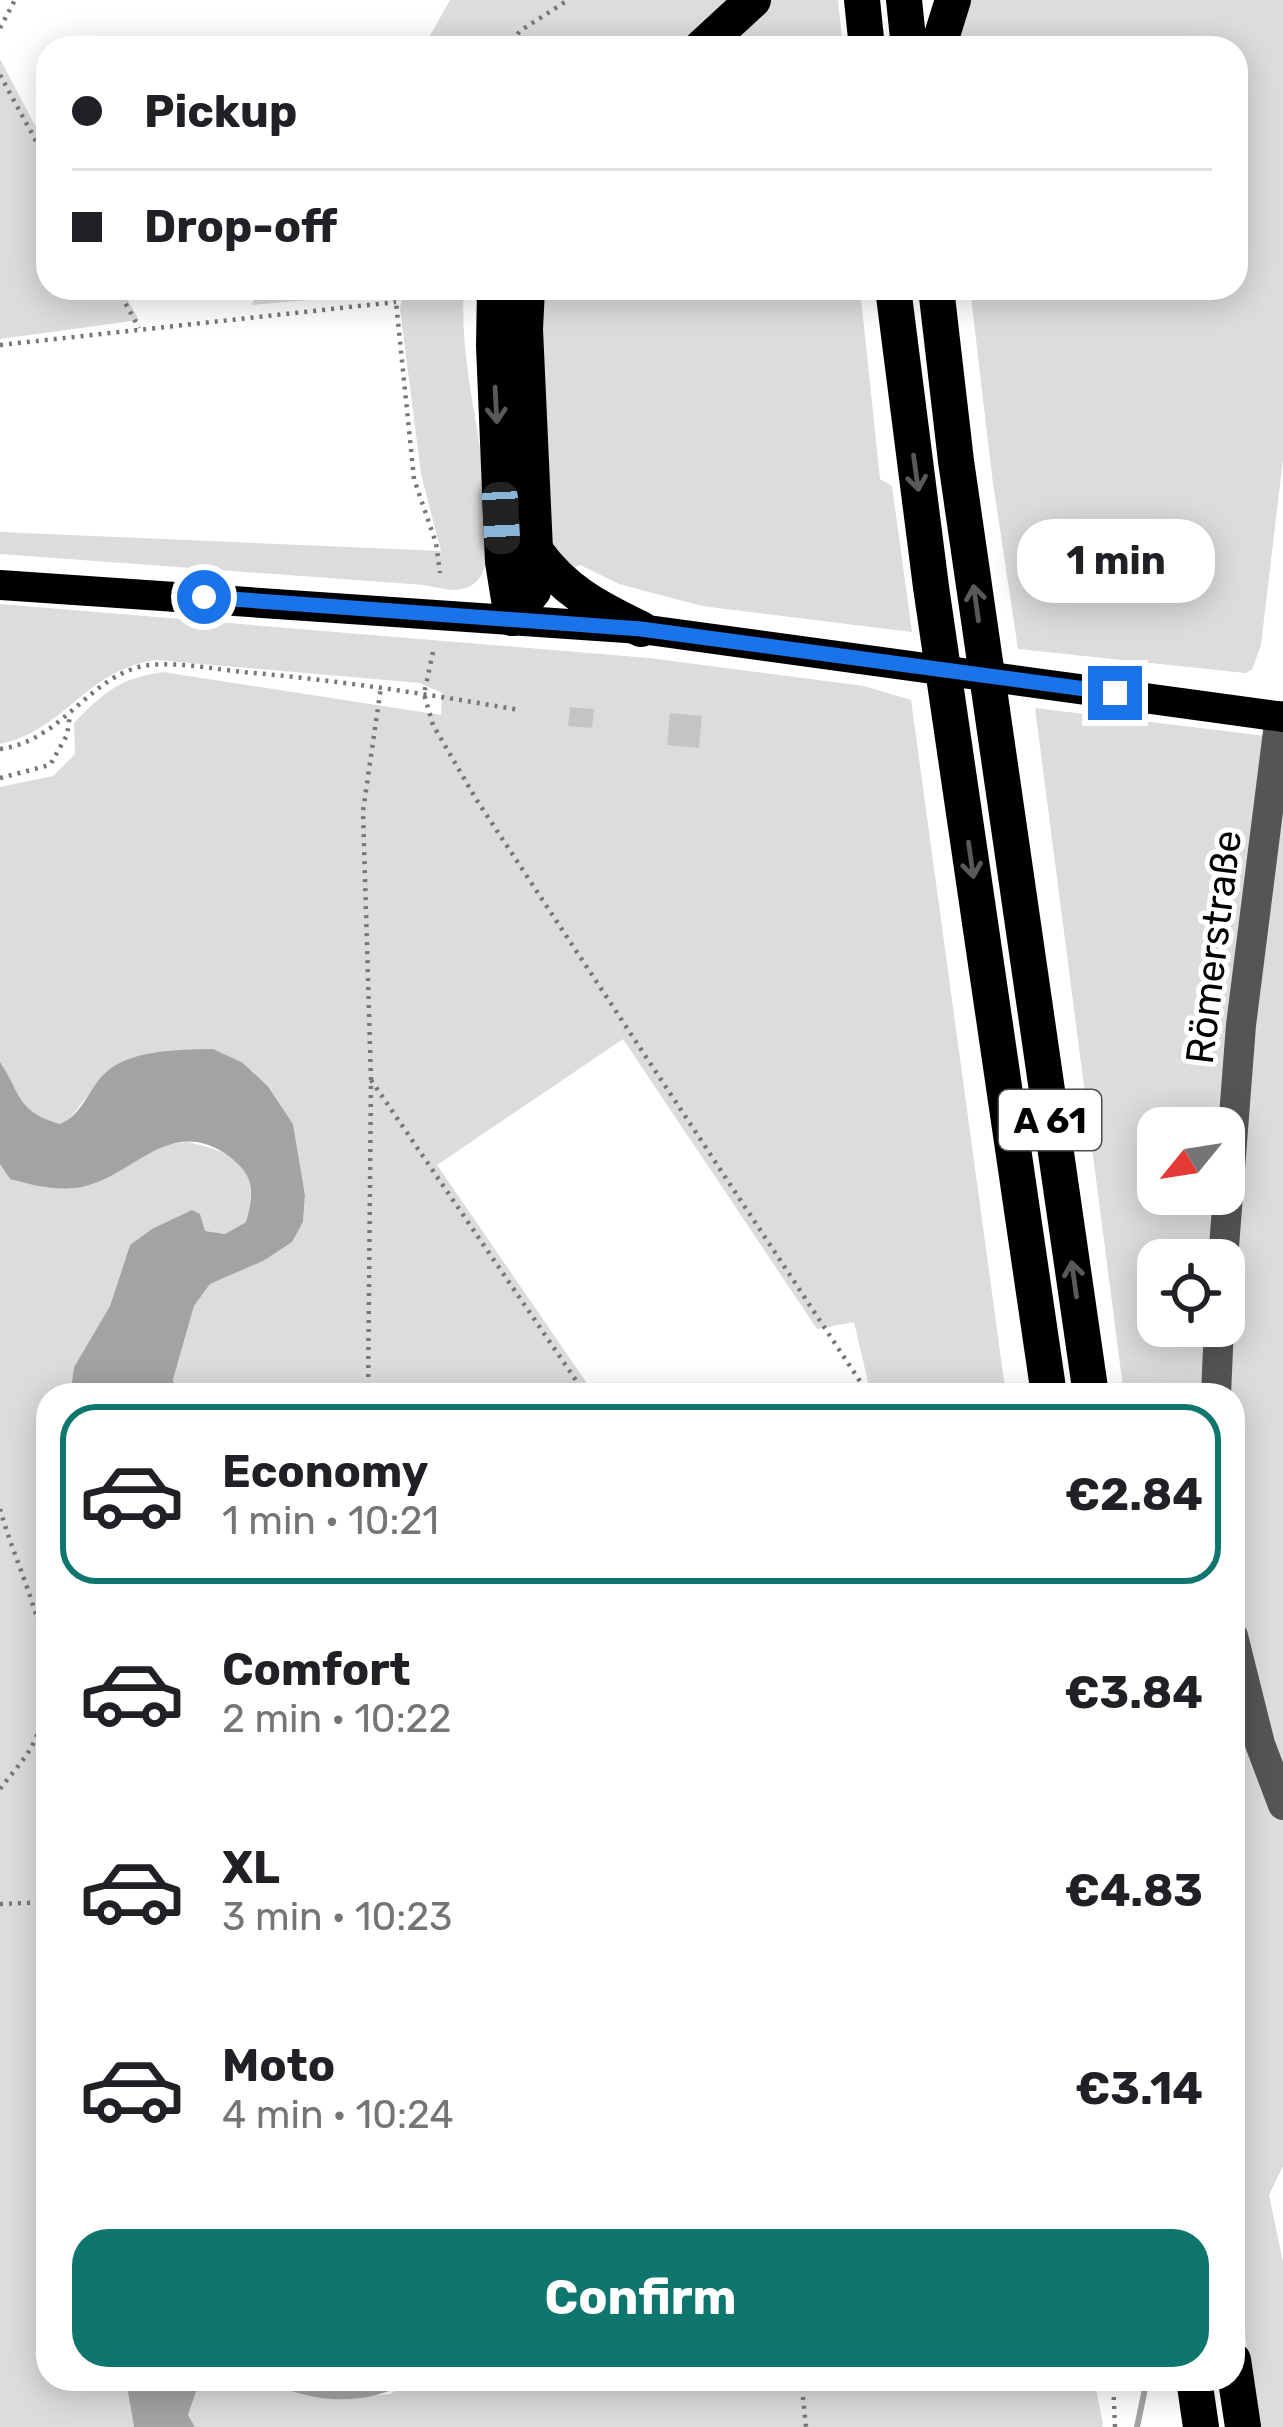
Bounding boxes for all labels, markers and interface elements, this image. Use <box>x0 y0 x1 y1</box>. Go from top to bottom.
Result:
text: Pickup <box>144 85 297 138</box>
text: Drop-off <box>144 200 337 253</box>
one-way arrow <box>485 385 508 424</box>
one-way arrow <box>906 453 928 492</box>
car <box>481 481 521 555</box>
callout: 1 min <box>1016 519 1214 603</box>
text: 1 min <box>1066 538 1166 584</box>
route start <box>177 570 231 624</box>
one-way arrow <box>964 585 987 624</box>
route end <box>1088 666 1142 720</box>
street label: Römerstraße <box>1177 828 1251 1066</box>
one-way arrow <box>960 839 983 878</box>
road number: A 61 <box>999 1090 1101 1150</box>
north arrow <box>1137 1107 1245 1215</box>
map controls <box>1137 1107 1245 1347</box>
button: locate <box>1137 1239 1245 1347</box>
one-way arrow <box>1062 1260 1085 1299</box>
icon: car <box>78 1440 186 1548</box>
text: Economy <box>222 1445 428 1498</box>
text: €2.84 <box>1065 1468 1203 1521</box>
text: 1 min · 10:21 <box>222 1498 439 1544</box>
icon: car <box>78 1638 186 1746</box>
text: Comfort <box>222 1643 411 1696</box>
text: €3.84 <box>1064 1666 1203 1719</box>
text: 2 min · 10:22 <box>222 1696 451 1742</box>
icon: car <box>78 1836 186 1944</box>
text: XL <box>222 1841 280 1894</box>
text: €4.83 <box>1065 1864 1203 1917</box>
text: 3 min · 10:23 <box>222 1894 453 1940</box>
icon: car <box>78 2034 186 2142</box>
text: Moto <box>222 2039 335 2092</box>
text: €3.14 <box>1075 2062 1203 2115</box>
text: 4 min · 10:24 <box>222 2092 454 2138</box>
button: Confirm <box>72 2229 1209 2367</box>

